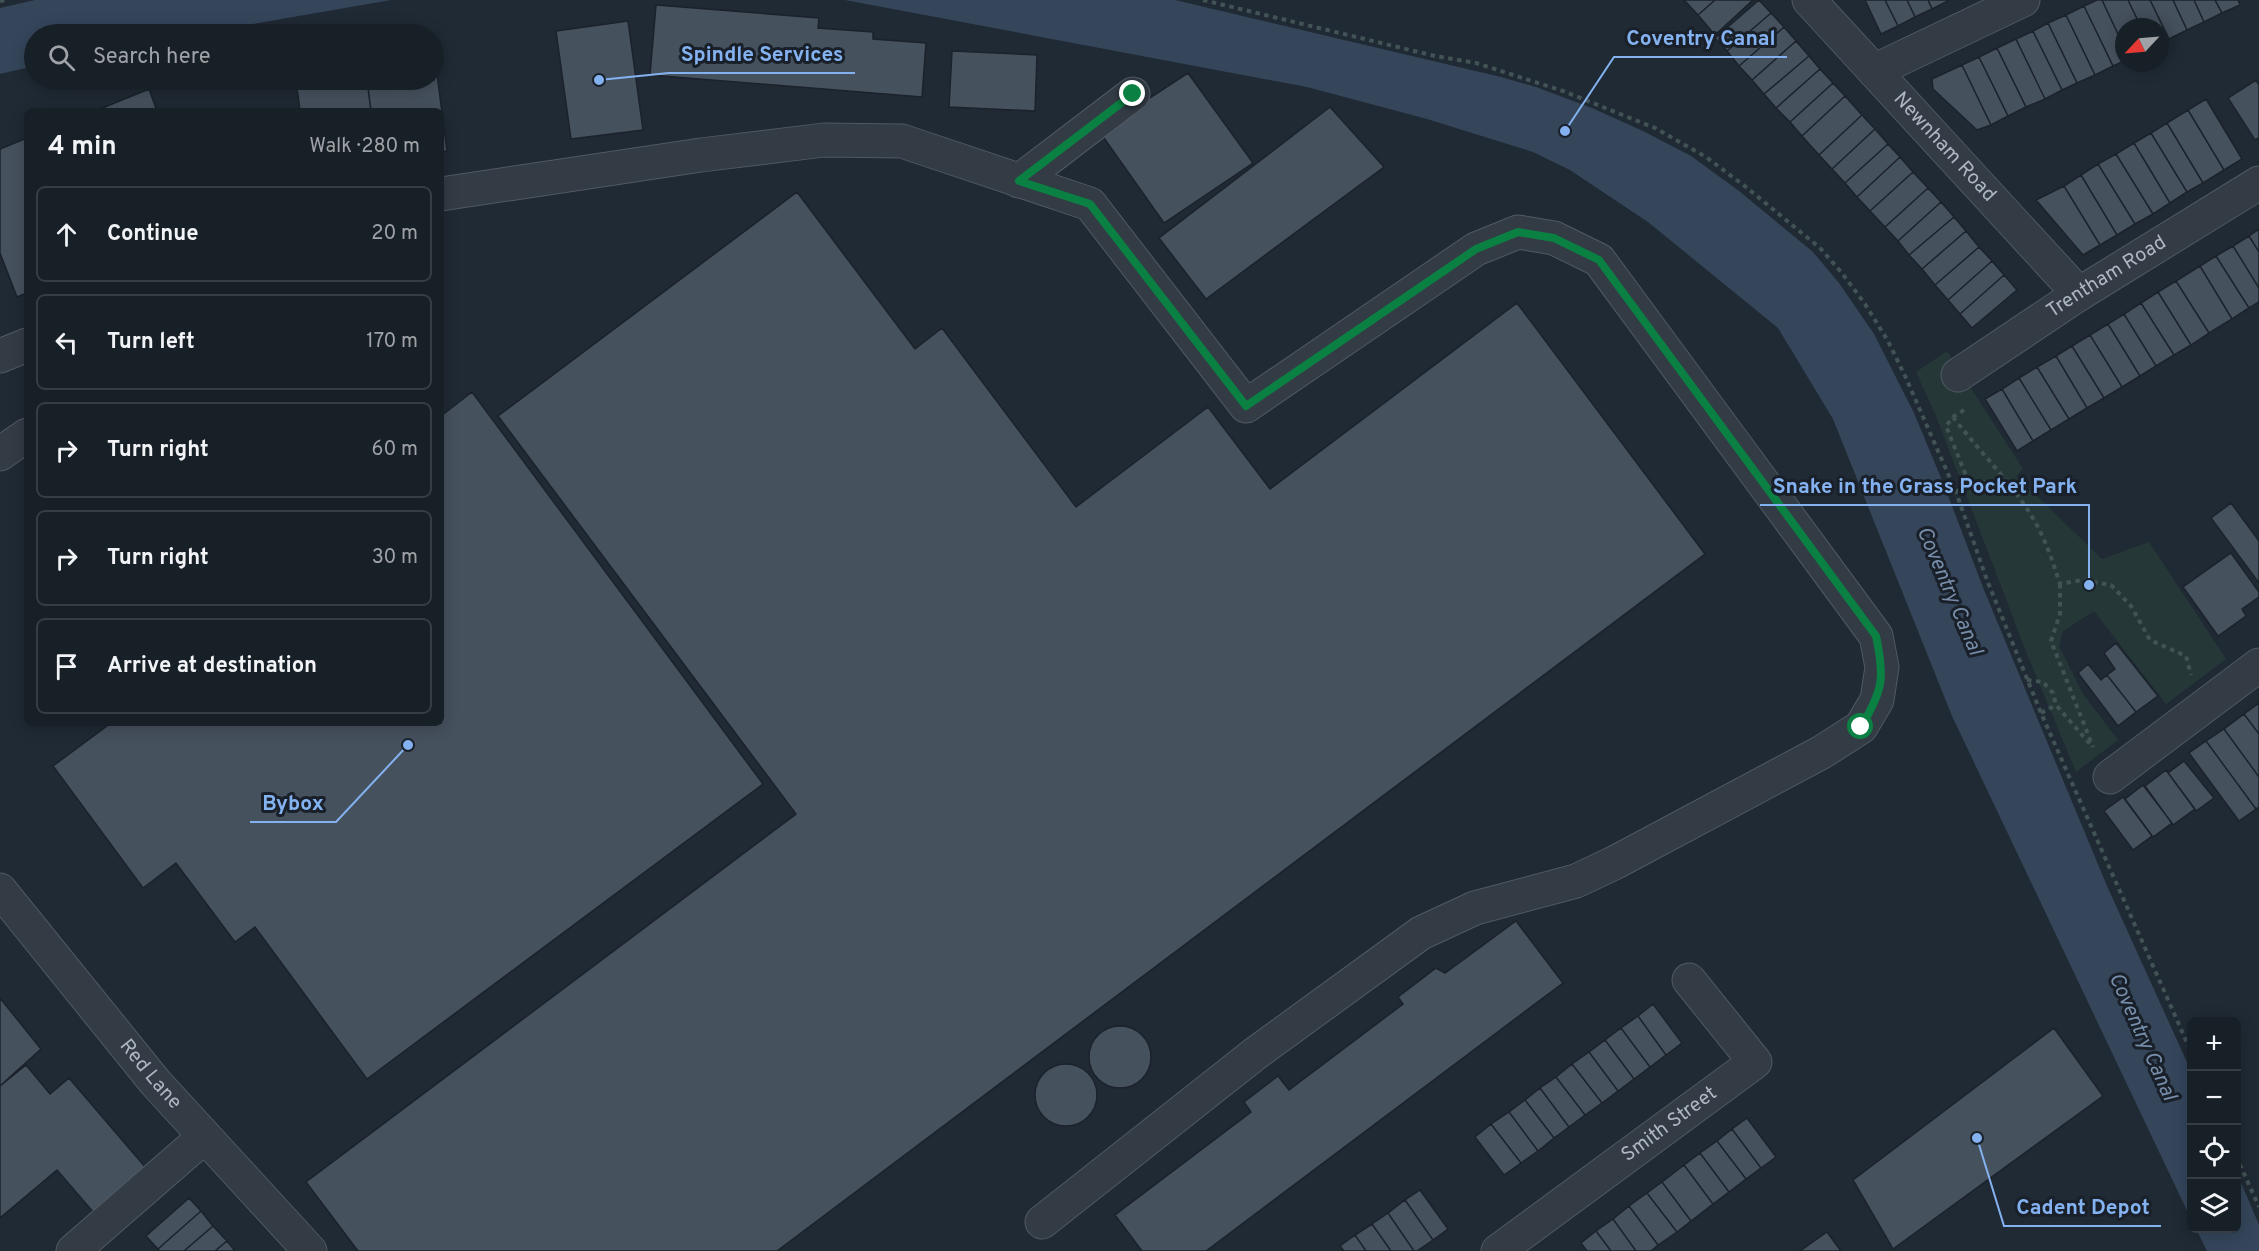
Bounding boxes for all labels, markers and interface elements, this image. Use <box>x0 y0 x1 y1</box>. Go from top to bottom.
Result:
callout: Coventry Canal <box>1614 18 1787 57</box>
north arrow <box>2115 18 2169 72</box>
search box <box>24 24 444 90</box>
text: Coventry Canal <box>1626 26 1776 53</box>
callout: Spindle Services <box>669 34 855 73</box>
icon: search <box>45 41 78 74</box>
text: Spindle Services <box>681 42 843 69</box>
text: Search here <box>93 44 211 71</box>
route end <box>1119 80 1145 106</box>
street label: Newnham Road <box>1887 87 2001 208</box>
text: 4 min <box>48 131 117 164</box>
text: Walk · 280 m <box>309 134 420 160</box>
icon: ahead <box>50 218 83 251</box>
text: Continue <box>107 221 198 248</box>
text: 20 m <box>371 221 418 247</box>
street label: Trentham Road <box>2042 230 2171 325</box>
icon: left <box>50 326 83 359</box>
text: Turn left <box>107 329 195 356</box>
text: 170 m <box>366 329 418 355</box>
icon: right <box>50 434 83 467</box>
text: Turn right <box>107 437 209 464</box>
text: 60 m <box>372 437 418 463</box>
callout: Snake in the Grass Pocket Park <box>1760 466 2089 505</box>
text: Snake in the Grass Pocket Park <box>1773 474 2078 501</box>
water label: Coventry Canal <box>1910 522 1989 661</box>
icon: right <box>50 542 83 575</box>
text: Turn right <box>107 545 209 572</box>
text: 30 m <box>372 545 418 571</box>
icon: arrive <box>50 650 83 683</box>
text: Arrive at destination <box>107 653 317 680</box>
route start <box>1847 713 1873 739</box>
callout: Bybox <box>250 783 336 822</box>
text: Bybox <box>262 791 324 818</box>
water label: Coventry Canal <box>2102 969 2183 1107</box>
map controls <box>2187 1017 2241 1233</box>
button: + <box>2187 1017 2241 1071</box>
street label: Red Lane <box>113 1034 187 1115</box>
button: − <box>2187 1071 2241 1125</box>
street label: Smith Street <box>1617 1081 1723 1169</box>
button: locate <box>2187 1125 2241 1179</box>
button: layers <box>2187 1179 2241 1233</box>
callout: Cadent Depot <box>2004 1187 2161 1226</box>
text: Cadent Depot <box>2016 1195 2150 1222</box>

